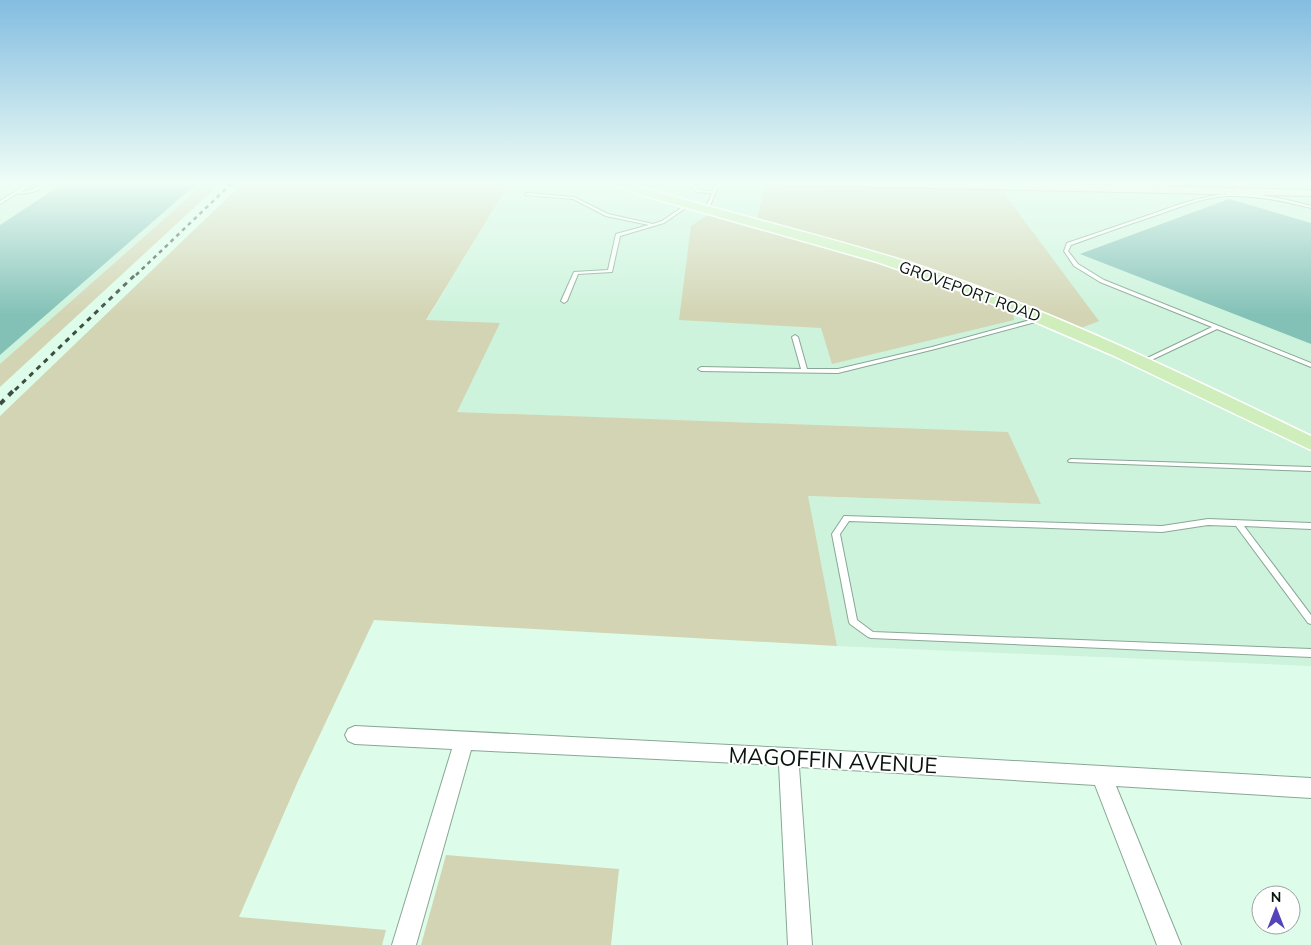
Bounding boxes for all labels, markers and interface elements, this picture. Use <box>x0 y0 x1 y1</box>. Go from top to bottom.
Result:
street label: GROVEPORT ROAD <box>896 256 1044 326</box>
street label: MAGOFFIN AVENUE <box>728 741 938 779</box>
north arrow <box>1251 885 1301 935</box>
text: N <box>1271 888 1281 906</box>

